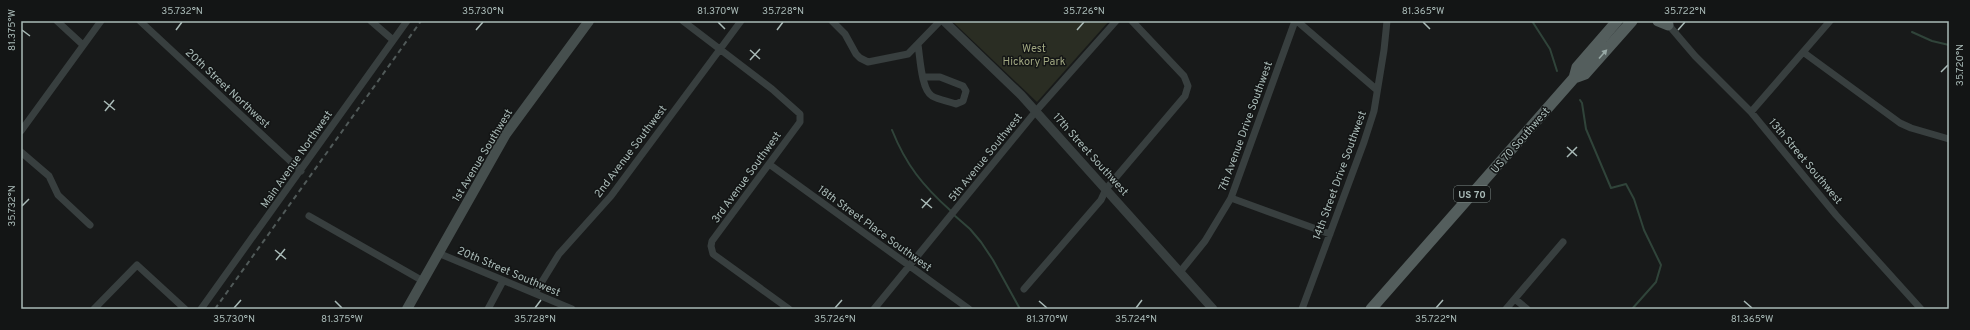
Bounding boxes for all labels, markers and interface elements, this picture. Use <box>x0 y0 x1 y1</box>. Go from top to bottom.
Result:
text: 35.732°N <box>161 5 203 18</box>
text: 35.730°N <box>462 5 504 18</box>
text: 81.370°W <box>697 5 739 18</box>
text: 35.728°N <box>762 5 804 18</box>
text: 35.726°N <box>1063 5 1105 18</box>
text: 81.365°W <box>1402 5 1444 18</box>
text: 35.722°N <box>1664 5 1706 18</box>
text: 81.375°W <box>6 9 19 51</box>
park label: West Hickory Park <box>1002 42 1066 69</box>
text: 35.720°N <box>1954 44 1967 86</box>
street label: 20th Street Northwest <box>182 46 273 132</box>
one-way arrow <box>1599 48 1608 59</box>
street label: 7th Avenue Drive Southwest <box>1216 59 1276 193</box>
street label: 2nd Avenue Southwest <box>591 103 670 201</box>
street label: US 70 Southwest <box>1488 105 1553 177</box>
street label: 1st Avenue Southwest <box>450 106 516 205</box>
street label: Main Avenue Northwest <box>258 108 336 211</box>
street label: 14th Street Drive Southwest <box>1310 109 1370 242</box>
street label: 5th Avenue Southwest <box>946 110 1026 205</box>
street label: 17th Street Southwest <box>1049 110 1131 199</box>
street label: 13th Street Southwest <box>1765 116 1845 207</box>
street label: 3rd Avenue Southwest <box>709 129 785 226</box>
street label: 18th Street Place Southwest <box>815 183 934 275</box>
text: 35.732°N <box>6 185 19 227</box>
road number: US 70 <box>1454 186 1490 202</box>
street label: 20th Street Southwest <box>455 244 562 300</box>
text: 35.730°N <box>213 313 255 326</box>
text: 81.375°W <box>321 313 363 326</box>
text: 35.728°N <box>514 313 556 326</box>
text: 35.726°N <box>814 313 856 326</box>
text: 81.370°W <box>1026 313 1068 326</box>
text: 35.724°N <box>1115 313 1157 326</box>
text: 35.722°N <box>1415 313 1457 326</box>
text: 81.365°W <box>1731 313 1773 326</box>

